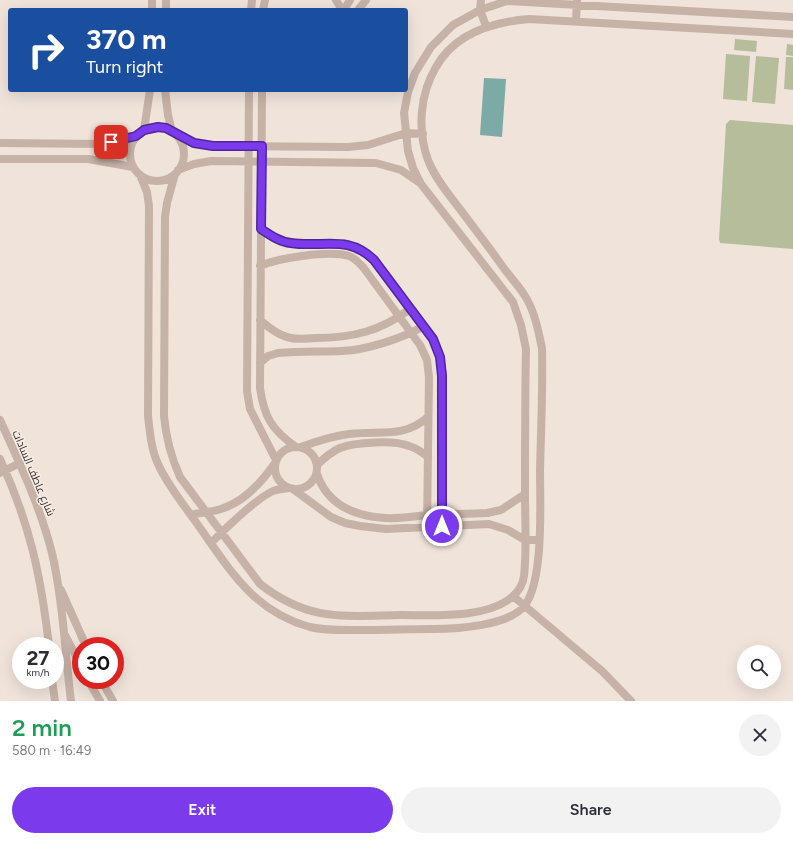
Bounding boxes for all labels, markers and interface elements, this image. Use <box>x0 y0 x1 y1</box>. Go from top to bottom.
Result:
text: 370 m <box>86 22 166 56</box>
icon: right <box>20 24 72 76</box>
text: Turn right <box>86 56 163 78</box>
pin <box>94 125 128 159</box>
icon: arrive <box>100 131 122 153</box>
street label: شارع عاطف السادات <box>9 428 57 518</box>
position arrow <box>421 505 463 547</box>
speed limit sign: 30 <box>72 637 124 689</box>
map controls <box>737 645 781 689</box>
button: search <box>737 645 781 689</box>
text: 27 <box>27 646 49 670</box>
text: km/h <box>27 666 49 679</box>
text: 2 min <box>12 713 72 742</box>
button: close <box>739 714 781 756</box>
text: 580 m · 16:49 <box>12 743 91 758</box>
button: Exit <box>12 787 393 833</box>
button: Share <box>401 787 781 833</box>

